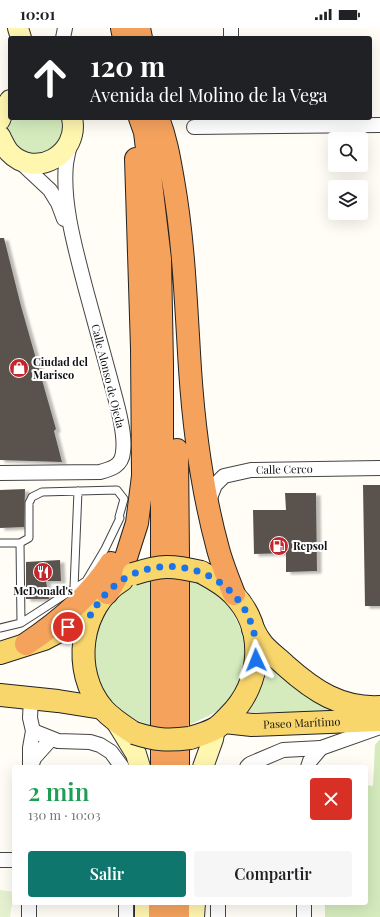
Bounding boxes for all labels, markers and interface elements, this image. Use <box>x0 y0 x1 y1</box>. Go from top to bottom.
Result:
text: 10:01 <box>20 4 55 24</box>
text: 120 m <box>90 47 165 84</box>
icon: ahead <box>24 52 76 104</box>
text: Avenida del Molino de la Vega <box>90 83 327 107</box>
map controls <box>328 132 368 220</box>
button: search <box>328 132 368 172</box>
button: layers <box>328 180 368 220</box>
street label: Calle Alonso de Ojeda <box>88 322 129 430</box>
place label: Ciudad del Marisco <box>33 354 88 382</box>
shop icon: Ciudad del Marisco <box>8 357 30 379</box>
street label: Calle Cerco <box>256 461 313 477</box>
fuel station icon: Repsol <box>268 535 290 557</box>
place label: Repsol <box>293 538 328 553</box>
restaurant icon: McDonald's <box>32 561 54 583</box>
place label: McDonald's <box>13 583 73 598</box>
pin <box>51 610 85 644</box>
icon: arrive <box>57 616 79 638</box>
position arrow <box>235 639 277 681</box>
street label: Paseo Marítimo <box>263 714 341 732</box>
text: 2 min <box>28 775 89 807</box>
button: close <box>310 778 352 820</box>
text: 130 m · 10:03 <box>28 806 101 823</box>
button: Salir <box>28 851 186 897</box>
button: Compartir <box>194 851 352 897</box>

